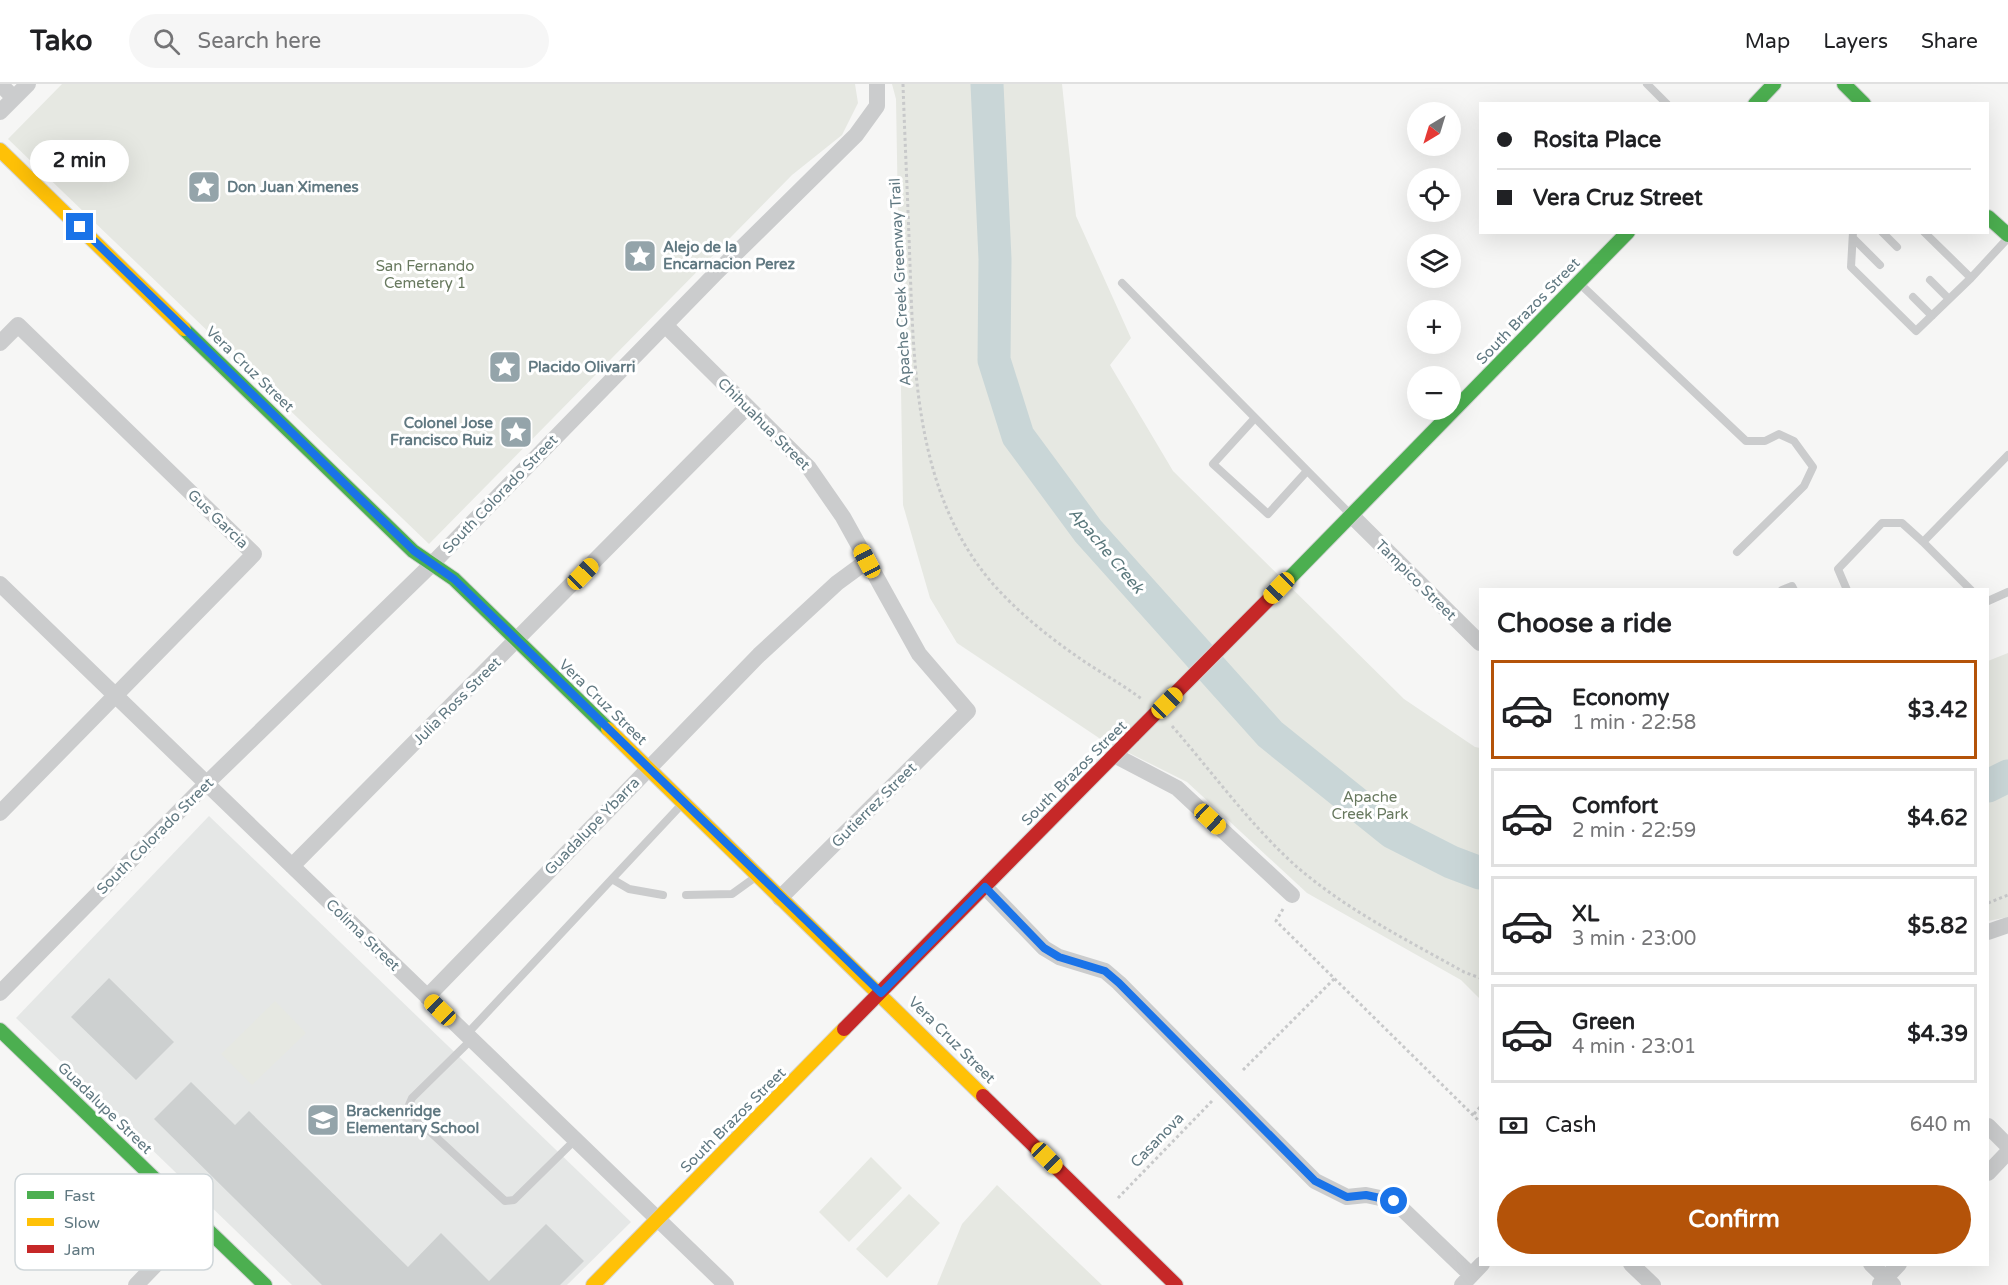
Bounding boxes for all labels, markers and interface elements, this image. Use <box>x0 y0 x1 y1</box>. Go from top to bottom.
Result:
search box <box>129 14 549 68</box>
text: Tako <box>30 24 93 58</box>
icon: search <box>150 25 183 58</box>
text: Search here <box>198 28 321 54</box>
text: Map <box>1745 29 1790 54</box>
text: Layers <box>1823 29 1888 54</box>
text: Share <box>1921 29 1978 54</box>
north arrow <box>1407 102 1461 156</box>
map controls <box>1407 102 1461 420</box>
text: Rosita Place <box>1533 127 1661 153</box>
callout: 2 min <box>31 140 130 182</box>
text: 2 min <box>53 149 106 173</box>
button: locate <box>1407 168 1461 222</box>
place icon: Don Juan Ximenes <box>186 169 222 205</box>
place label: Don Juan Ximenes <box>227 178 359 196</box>
street label: Apache Creek Greenway Trail <box>886 178 914 386</box>
text: Vera Cruz Street <box>1533 185 1703 211</box>
route end <box>66 213 93 240</box>
button: layers <box>1407 234 1461 288</box>
place icon: Alejo de la Encarnacion Perez <box>622 238 658 274</box>
place label: Alejo de la Encarnacion Perez <box>663 238 796 273</box>
street label: South Brazos Street <box>1472 254 1584 368</box>
park label: San Fernando Cemetery 1 <box>376 257 474 292</box>
button: + <box>1407 300 1461 354</box>
street label: Vera Cruz Street <box>202 322 298 416</box>
place icon: Placido Olivarri <box>487 349 523 385</box>
place label: Placido Olivarri <box>528 358 635 376</box>
button: − <box>1407 366 1461 420</box>
street label: Chihuahua Street <box>714 374 814 474</box>
place label: Colonel Jose Francisco Ruiz <box>390 414 494 449</box>
place icon: Colonel Jose Francisco Ruiz <box>498 414 534 450</box>
street label: South Colorado Street <box>439 431 562 557</box>
street label: Gus Garcia <box>184 486 252 552</box>
water label: Apache Creek <box>1064 504 1149 599</box>
street label: Tampico Street <box>1372 536 1460 624</box>
car <box>851 541 883 581</box>
car <box>564 555 602 593</box>
car <box>1260 569 1298 607</box>
text: Choose a ride <box>1497 607 1672 640</box>
street label: Julia Ross Street <box>409 653 505 749</box>
street label: Vera Cruz Street <box>555 655 651 749</box>
icon: car <box>1500 683 1554 737</box>
car <box>1148 684 1186 722</box>
text: Economy <box>1572 685 1669 711</box>
text: $3.42 <box>1908 697 1968 723</box>
text: 1 min · 22:58 <box>1572 711 1696 735</box>
street label: South Brazos Street <box>1018 716 1131 829</box>
street label: Gutierrez Street <box>828 759 920 851</box>
street label: Guadalupe Ybarra <box>541 773 643 879</box>
street label: South Colorado Street <box>93 774 217 898</box>
park label: Apache Creek Park <box>1332 788 1408 823</box>
icon: car <box>1500 791 1554 845</box>
text: Comfort <box>1572 793 1658 819</box>
car <box>1191 800 1229 838</box>
text: $4.62 <box>1907 805 1968 831</box>
text: 2 min · 22:59 <box>1572 819 1696 843</box>
street label: Colima Street <box>322 895 404 975</box>
icon: car <box>1500 899 1554 953</box>
text: XL <box>1572 901 1599 927</box>
text: $5.82 <box>1908 913 1968 939</box>
text: 3 min · 23:00 <box>1572 927 1696 951</box>
car <box>421 991 459 1029</box>
street label: Vera Cruz Street <box>905 993 999 1087</box>
icon: car <box>1500 1007 1554 1061</box>
text: Green <box>1572 1009 1635 1035</box>
text: $4.39 <box>1907 1021 1968 1047</box>
text: 4 min · 23:01 <box>1572 1035 1696 1059</box>
street label: Guadalupe Street <box>54 1058 156 1158</box>
street label: South Brazos Street <box>677 1063 790 1176</box>
school or university icon: Brackenridge Elementary School <box>305 1102 341 1138</box>
place label: Brackenridge Elementary School <box>346 1102 479 1138</box>
street label: Casanova <box>1127 1109 1187 1171</box>
icon: cash <box>1497 1109 1530 1142</box>
text: Cash <box>1545 1112 1597 1138</box>
text: 640 m <box>1910 1113 1971 1137</box>
car <box>1028 1139 1066 1177</box>
legend <box>15 1174 213 1270</box>
button: Confirm <box>1497 1185 1971 1254</box>
text: Fast <box>64 1186 95 1206</box>
route start <box>1380 1187 1407 1214</box>
text: Slow <box>64 1213 100 1233</box>
text: Jam <box>64 1240 95 1260</box>

